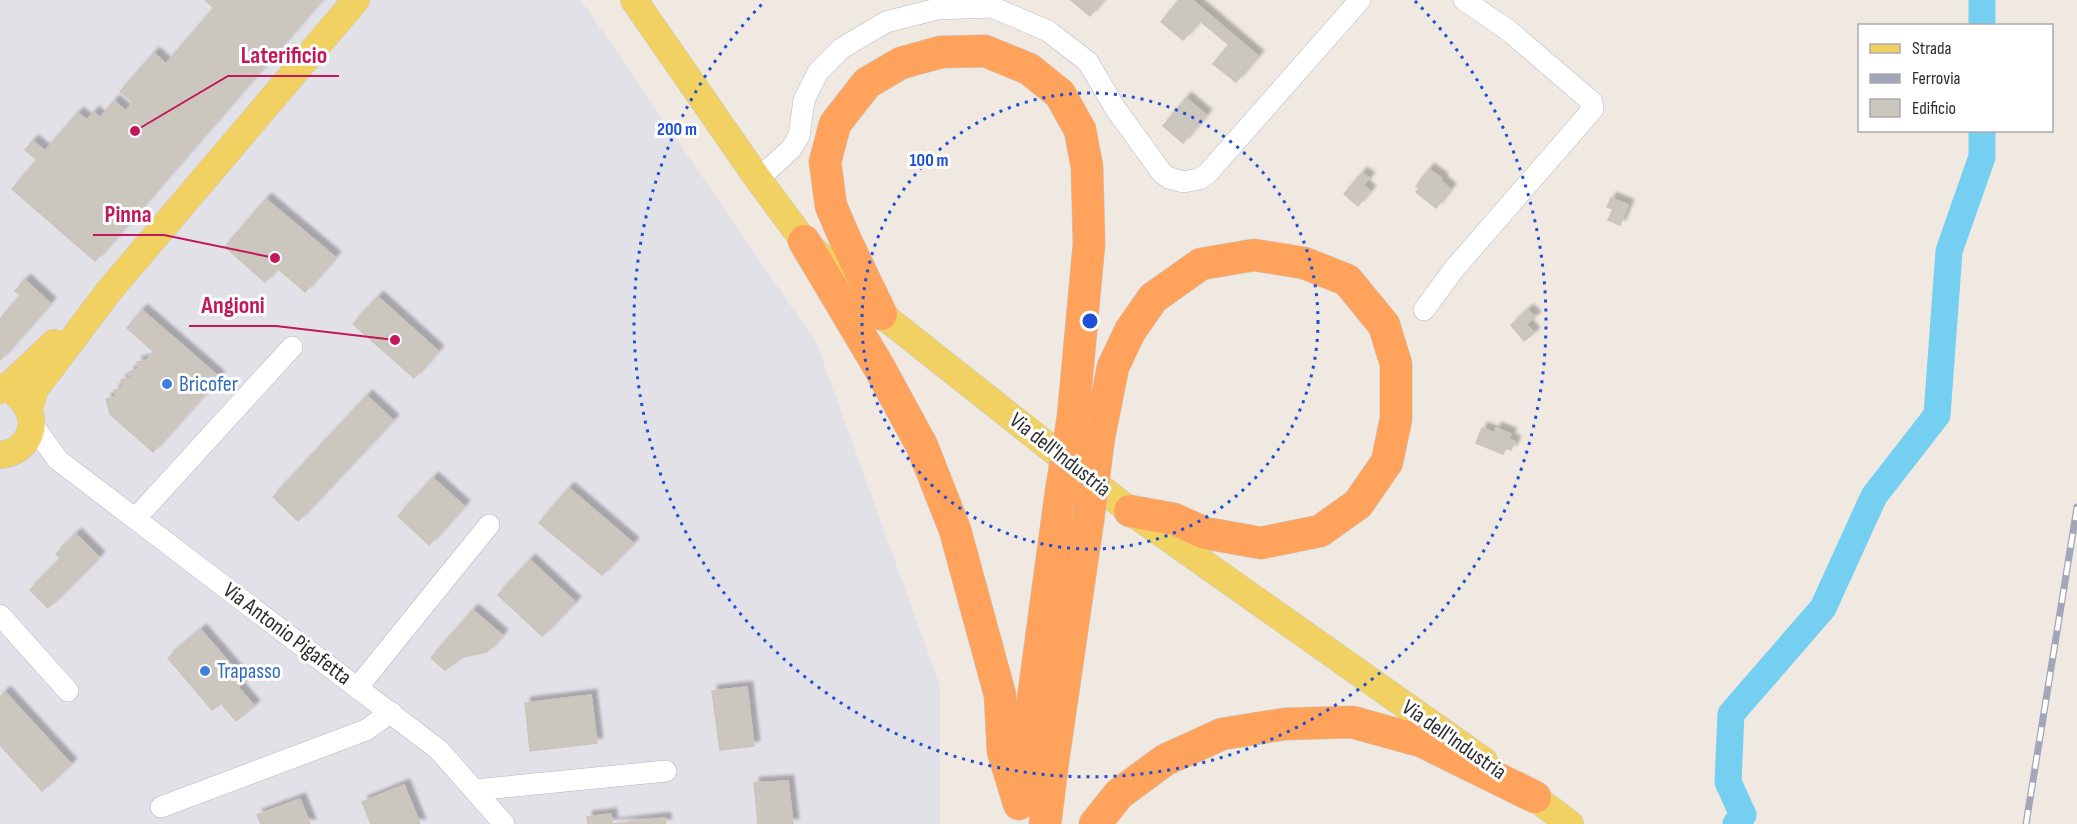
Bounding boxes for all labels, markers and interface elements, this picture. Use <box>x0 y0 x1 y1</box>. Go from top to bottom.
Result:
legend <box>1858 24 2053 132</box>
callout: Laterificio <box>228 34 339 76</box>
text: Strada <box>1912 38 1952 59</box>
text: Laterificio <box>241 41 327 70</box>
text: Ferrovia <box>1912 68 1960 89</box>
text: Edificio <box>1912 98 1956 119</box>
text: 200 m <box>657 119 697 140</box>
text: 100 m <box>910 150 949 171</box>
callout: Pinna <box>93 193 164 235</box>
text: Pinna <box>105 200 151 229</box>
callout: Angioni <box>189 284 276 326</box>
text: Angioni <box>200 291 265 320</box>
centre of rings <box>1080 311 1100 331</box>
place label: Bricofer <box>179 371 238 398</box>
marker: Bricofer <box>160 377 174 391</box>
street label: Via dell'Industria <box>1004 407 1116 503</box>
street label: Via Antonio Pigafetta <box>217 577 357 691</box>
place label: Trapasso <box>217 658 281 685</box>
marker: Trapasso <box>198 664 212 678</box>
street label: Via dell'Industria <box>1397 694 1511 786</box>

